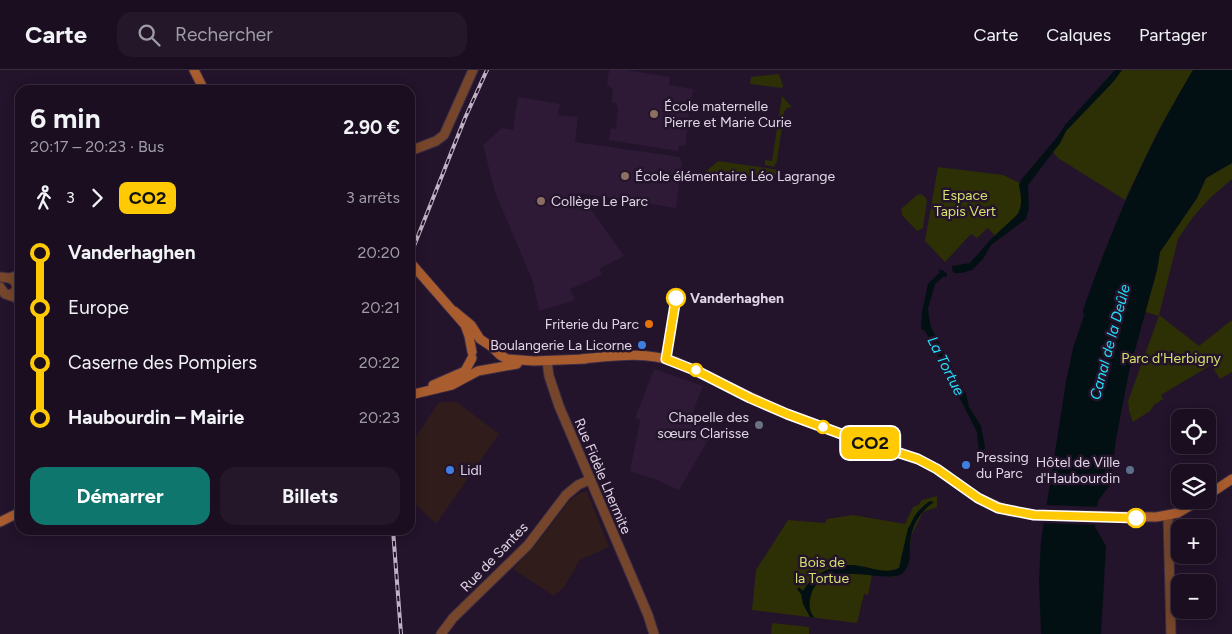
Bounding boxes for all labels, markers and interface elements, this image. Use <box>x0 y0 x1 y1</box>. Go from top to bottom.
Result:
search box <box>117 12 467 57</box>
text: Carte <box>25 20 87 49</box>
icon: search <box>135 21 163 49</box>
text: Rechercher <box>175 23 273 46</box>
text: Carte <box>973 24 1018 46</box>
text: Calques <box>1046 24 1111 46</box>
text: Partager <box>1139 24 1207 46</box>
place label: École maternelle Pierre et Marie Curie <box>664 98 792 131</box>
text: 6 min <box>30 101 101 135</box>
marker: École maternelle Pierre et Marie Curie <box>648 108 660 120</box>
text: 2.90 € <box>343 116 400 139</box>
text: 20:17 – 20:23 · Bus <box>30 137 164 156</box>
place label: École élémentaire Léo Lagrange <box>635 168 835 185</box>
marker: École élémentaire Léo Lagrange <box>619 170 631 182</box>
icon: walk <box>30 184 58 212</box>
icon: forward <box>83 184 111 212</box>
text: CO2 <box>129 187 166 209</box>
park label: Espace Tapis Vert <box>934 187 996 220</box>
text: 3 <box>66 188 75 207</box>
text: 3 arrêts <box>346 188 400 207</box>
place label: Collège Le Parc <box>551 193 649 210</box>
marker: Collège Le Parc <box>535 195 547 207</box>
text: Vanderhaghen <box>68 241 195 264</box>
text: 20:20 <box>358 243 400 262</box>
water label: Canal de la Deûle <box>1086 282 1134 402</box>
marker: Vanderhaghen <box>666 288 686 308</box>
place label: Vanderhaghen <box>690 290 784 307</box>
text: Europe <box>68 296 129 319</box>
text: 20:21 <box>361 298 400 317</box>
place label: Friterie du Parc <box>545 316 639 333</box>
marker: Friterie du Parc <box>643 318 655 330</box>
water label: La Tortue <box>923 333 969 399</box>
place label: Boulangerie La Licorne <box>490 337 632 354</box>
marker: Boulangerie La Licorne <box>636 339 648 351</box>
park label: Parc d'Herbigny <box>1121 350 1221 367</box>
text: Caserne des Pompiers <box>68 351 257 374</box>
text: 20:22 <box>359 353 400 372</box>
unlabelled marker <box>689 363 703 377</box>
text: Haubourdin – Mairie <box>68 406 244 429</box>
text: 20:23 <box>359 408 400 427</box>
place label: Chapelle des sœurs Clarisse <box>657 409 749 442</box>
map controls <box>1171 409 1216 619</box>
button: locate <box>1171 409 1216 454</box>
street label: Rue Fidèle Lhermite <box>570 416 635 537</box>
marker: Chapelle des sœurs Clarisse <box>753 419 765 431</box>
unlabelled marker <box>816 420 830 434</box>
line badge: CO2 <box>841 427 899 459</box>
text: CO2 <box>851 432 889 454</box>
place label: Pressing du Parc <box>976 449 1029 482</box>
place label: Hôtel de Ville d'Haubourdin <box>1035 454 1120 487</box>
marker: Pressing du Parc <box>960 459 972 471</box>
place label: Lidl <box>460 462 482 479</box>
marker: Lidl <box>444 464 456 476</box>
marker: Hôtel de Ville d'Haubourdin <box>1124 464 1136 476</box>
button: layers <box>1171 464 1216 509</box>
button: Démarrer <box>30 467 210 525</box>
button: Billets <box>220 467 400 525</box>
unlabelled marker <box>1126 508 1146 528</box>
street label: Rue de Santes <box>457 519 532 596</box>
button: + <box>1171 519 1216 564</box>
park label: Bois de la Tortue <box>795 554 849 587</box>
button: − <box>1171 574 1216 619</box>

